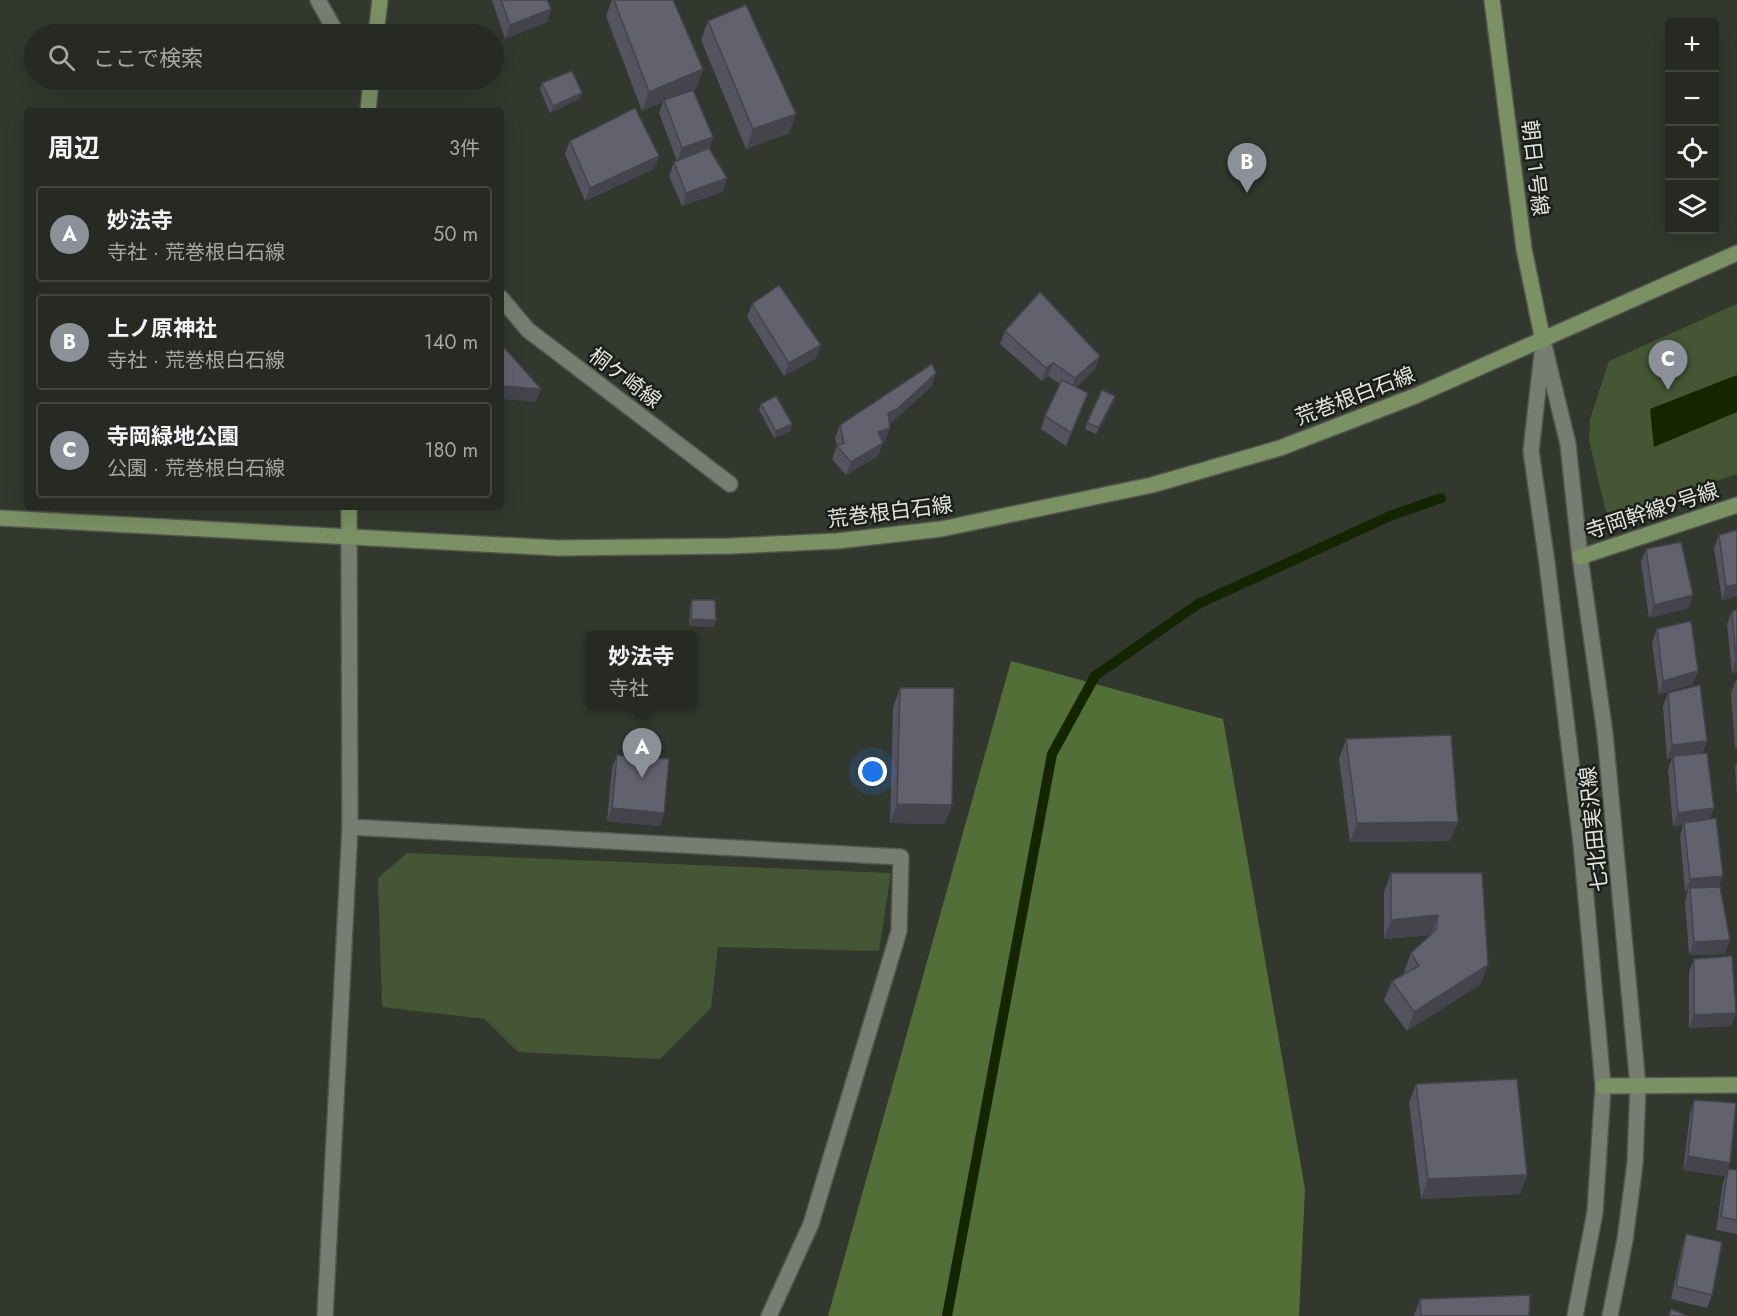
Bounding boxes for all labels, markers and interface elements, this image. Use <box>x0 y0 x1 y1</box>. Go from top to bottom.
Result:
map controls <box>1665 18 1719 234</box>
button: + <box>1665 18 1719 72</box>
search box <box>24 24 504 90</box>
icon: search <box>45 41 78 74</box>
text: ここで検索 <box>93 42 203 74</box>
button: − <box>1665 72 1719 126</box>
street label: 朝日１号線 <box>1514 118 1556 218</box>
button: locate <box>1665 126 1719 180</box>
text: 周辺 <box>48 129 100 167</box>
text: 3件 <box>449 134 480 163</box>
pin: B <box>1228 144 1266 193</box>
button: layers <box>1665 180 1719 234</box>
text: 妙法寺 <box>107 204 173 236</box>
text: A <box>62 220 77 249</box>
text: 50 m <box>433 220 478 249</box>
text: 寺社 · 荒巻根白石線 <box>107 238 285 267</box>
text: 上ノ原神社 <box>107 312 217 344</box>
text: B <box>63 328 76 357</box>
text: 140 m <box>424 328 478 357</box>
pin: C <box>1648 340 1688 390</box>
street label: 桐ケ崎線 <box>582 341 668 415</box>
text: 寺社 · 荒巻根白石線 <box>107 346 285 375</box>
street label: 荒巻根白石線 <box>1291 359 1419 433</box>
text: 寺岡緑地公園 <box>107 420 239 452</box>
text: C <box>62 436 77 465</box>
text: 180 m <box>424 436 478 465</box>
text: 公園 · 荒巻根白石線 <box>107 454 285 483</box>
street label: 寺岡幹線９号線 <box>1582 475 1722 547</box>
street label: 荒巻根白石線 <box>826 489 954 535</box>
popup <box>586 631 697 709</box>
text: 妙法寺 <box>608 640 675 672</box>
text: 寺社 <box>608 674 648 703</box>
pin: A <box>622 728 662 778</box>
your location <box>858 757 887 786</box>
street label: 七北田実沢線 <box>1572 765 1616 893</box>

